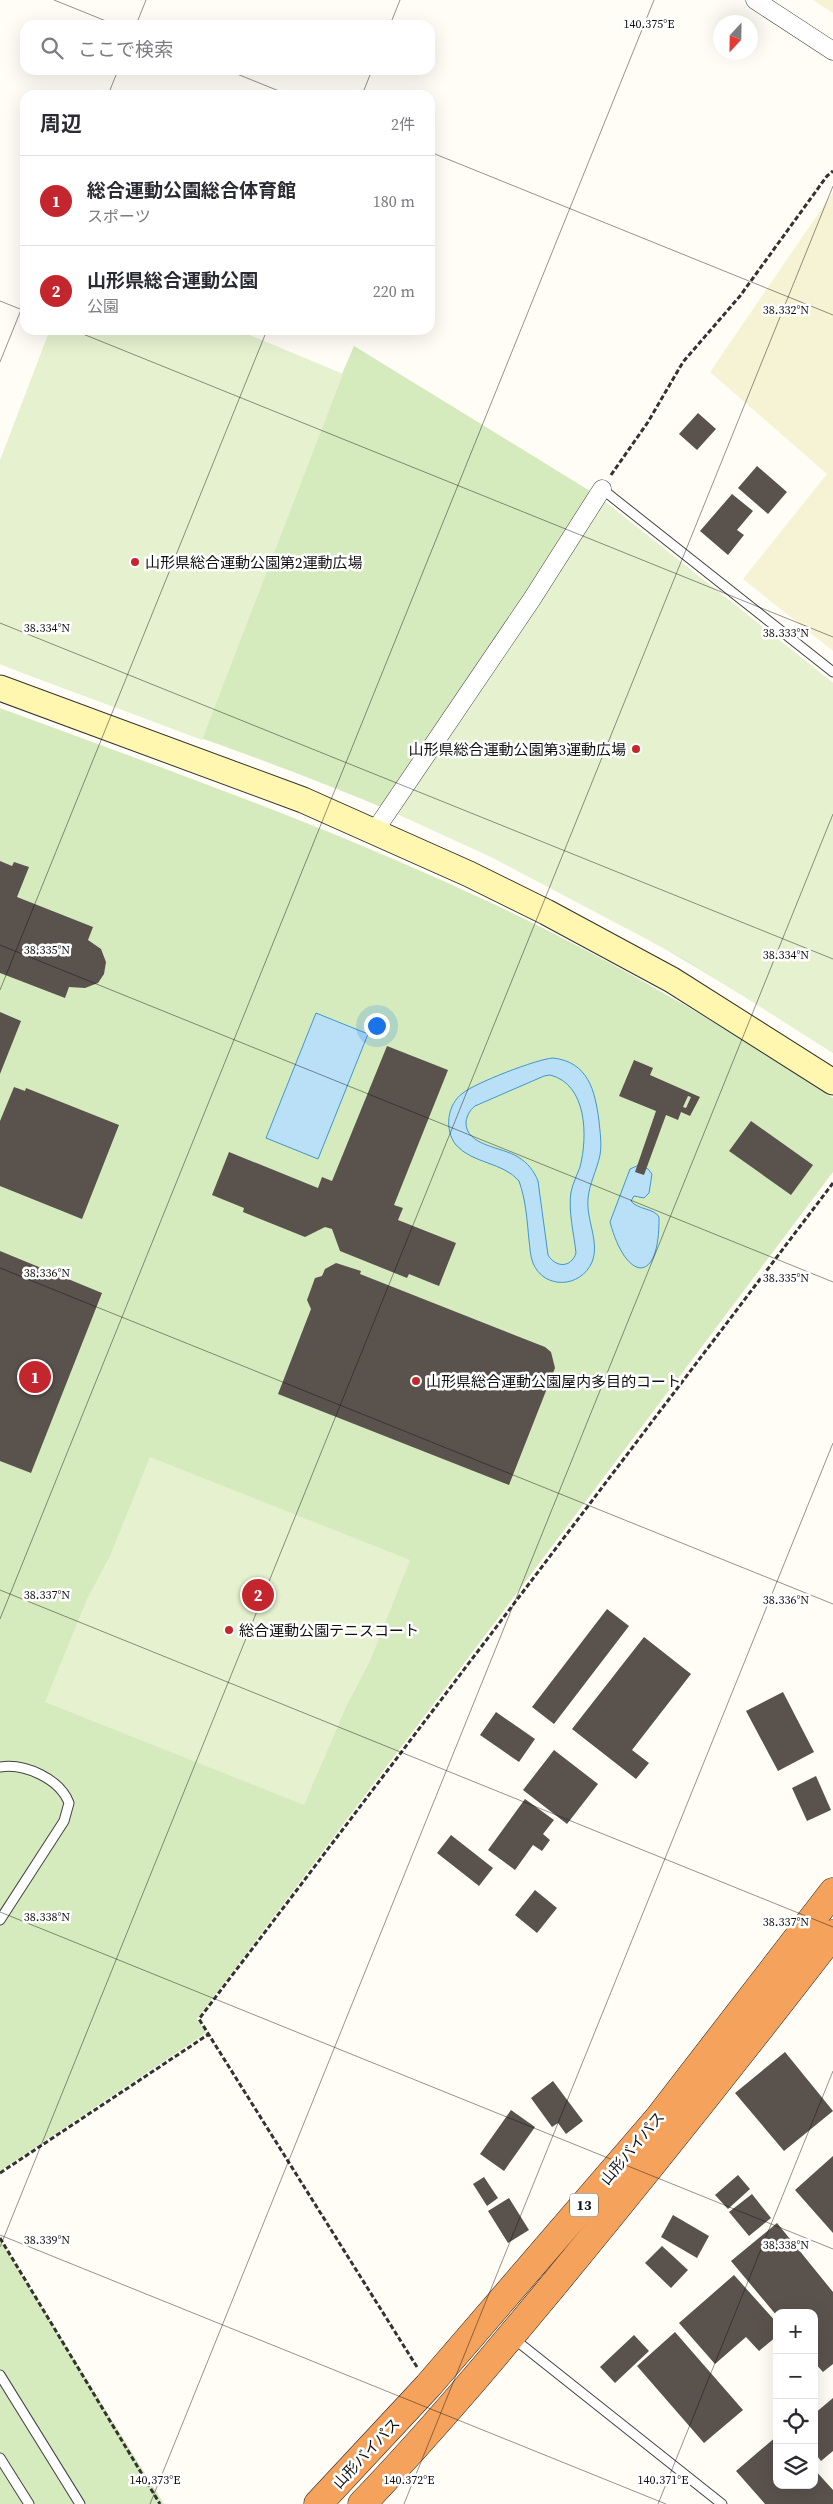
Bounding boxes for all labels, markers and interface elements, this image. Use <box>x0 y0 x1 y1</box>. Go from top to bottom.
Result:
north arrow <box>713 15 758 60</box>
text: 140.375°E <box>624 16 674 32</box>
search box <box>20 20 435 75</box>
icon: search <box>38 34 66 62</box>
text: ここで検索 <box>78 36 173 62</box>
text: 周辺 <box>40 109 82 138</box>
text: 2件 <box>391 113 415 135</box>
text: 総合運動公園総合体育館 <box>87 177 296 203</box>
text: 1 <box>52 190 60 212</box>
text: 180 m <box>373 190 415 212</box>
text: スポーツ <box>87 205 151 227</box>
text: 山形県総合運動公園 <box>87 267 258 293</box>
text: 2 <box>52 280 60 302</box>
text: 220 m <box>373 280 415 302</box>
text: 公園 <box>87 295 119 317</box>
text: 38.332°N <box>763 302 809 318</box>
place label: 山形県総合運動公園第2運動広場 <box>145 552 363 573</box>
marker: 山形県総合運動公園第2運動広場 <box>129 556 141 568</box>
text: 38.334°N <box>24 620 70 636</box>
text: 38.333°N <box>763 625 809 641</box>
place label: 山形県総合運動公園第3運動広場 <box>408 739 626 760</box>
marker: 山形県総合運動公園第3運動広場 <box>630 743 642 755</box>
text: 38.335°N <box>24 942 70 958</box>
text: 38.334°N <box>763 947 809 963</box>
your location <box>364 1013 390 1039</box>
text: 38.336°N <box>24 1265 70 1281</box>
text: 38.335°N <box>763 1270 809 1286</box>
pin: 1 <box>19 1358 51 1396</box>
place label: 山形県総合運動公園屋内多目的コート <box>426 1371 681 1392</box>
marker: 山形県総合運動公園屋内多目的コート <box>410 1375 422 1387</box>
pin: 2 <box>242 1576 274 1614</box>
text: 38.337°N <box>24 1587 70 1603</box>
text: 38.336°N <box>763 1592 809 1608</box>
place label: 総合運動公園テニスコート <box>239 1620 419 1641</box>
marker: 総合運動公園テニスコート <box>223 1624 235 1636</box>
text: 38.338°N <box>24 1909 70 1925</box>
text: 38.337°N <box>763 1914 809 1930</box>
street label: 山形バイパス <box>595 2107 669 2189</box>
road number: 13 <box>570 2194 598 2216</box>
text: 38.339°N <box>24 2232 70 2248</box>
text: 38.338°N <box>763 2237 809 2253</box>
map controls <box>773 2309 818 2489</box>
button: + <box>773 2309 818 2354</box>
button: − <box>773 2354 818 2399</box>
button: locate <box>773 2399 818 2444</box>
street label: 山形バイパス <box>328 2413 404 2493</box>
button: layers <box>773 2444 818 2489</box>
text: 140.373°E <box>130 2472 180 2488</box>
text: 140.372°E <box>384 2472 434 2488</box>
text: 140.371°E <box>638 2472 688 2488</box>

